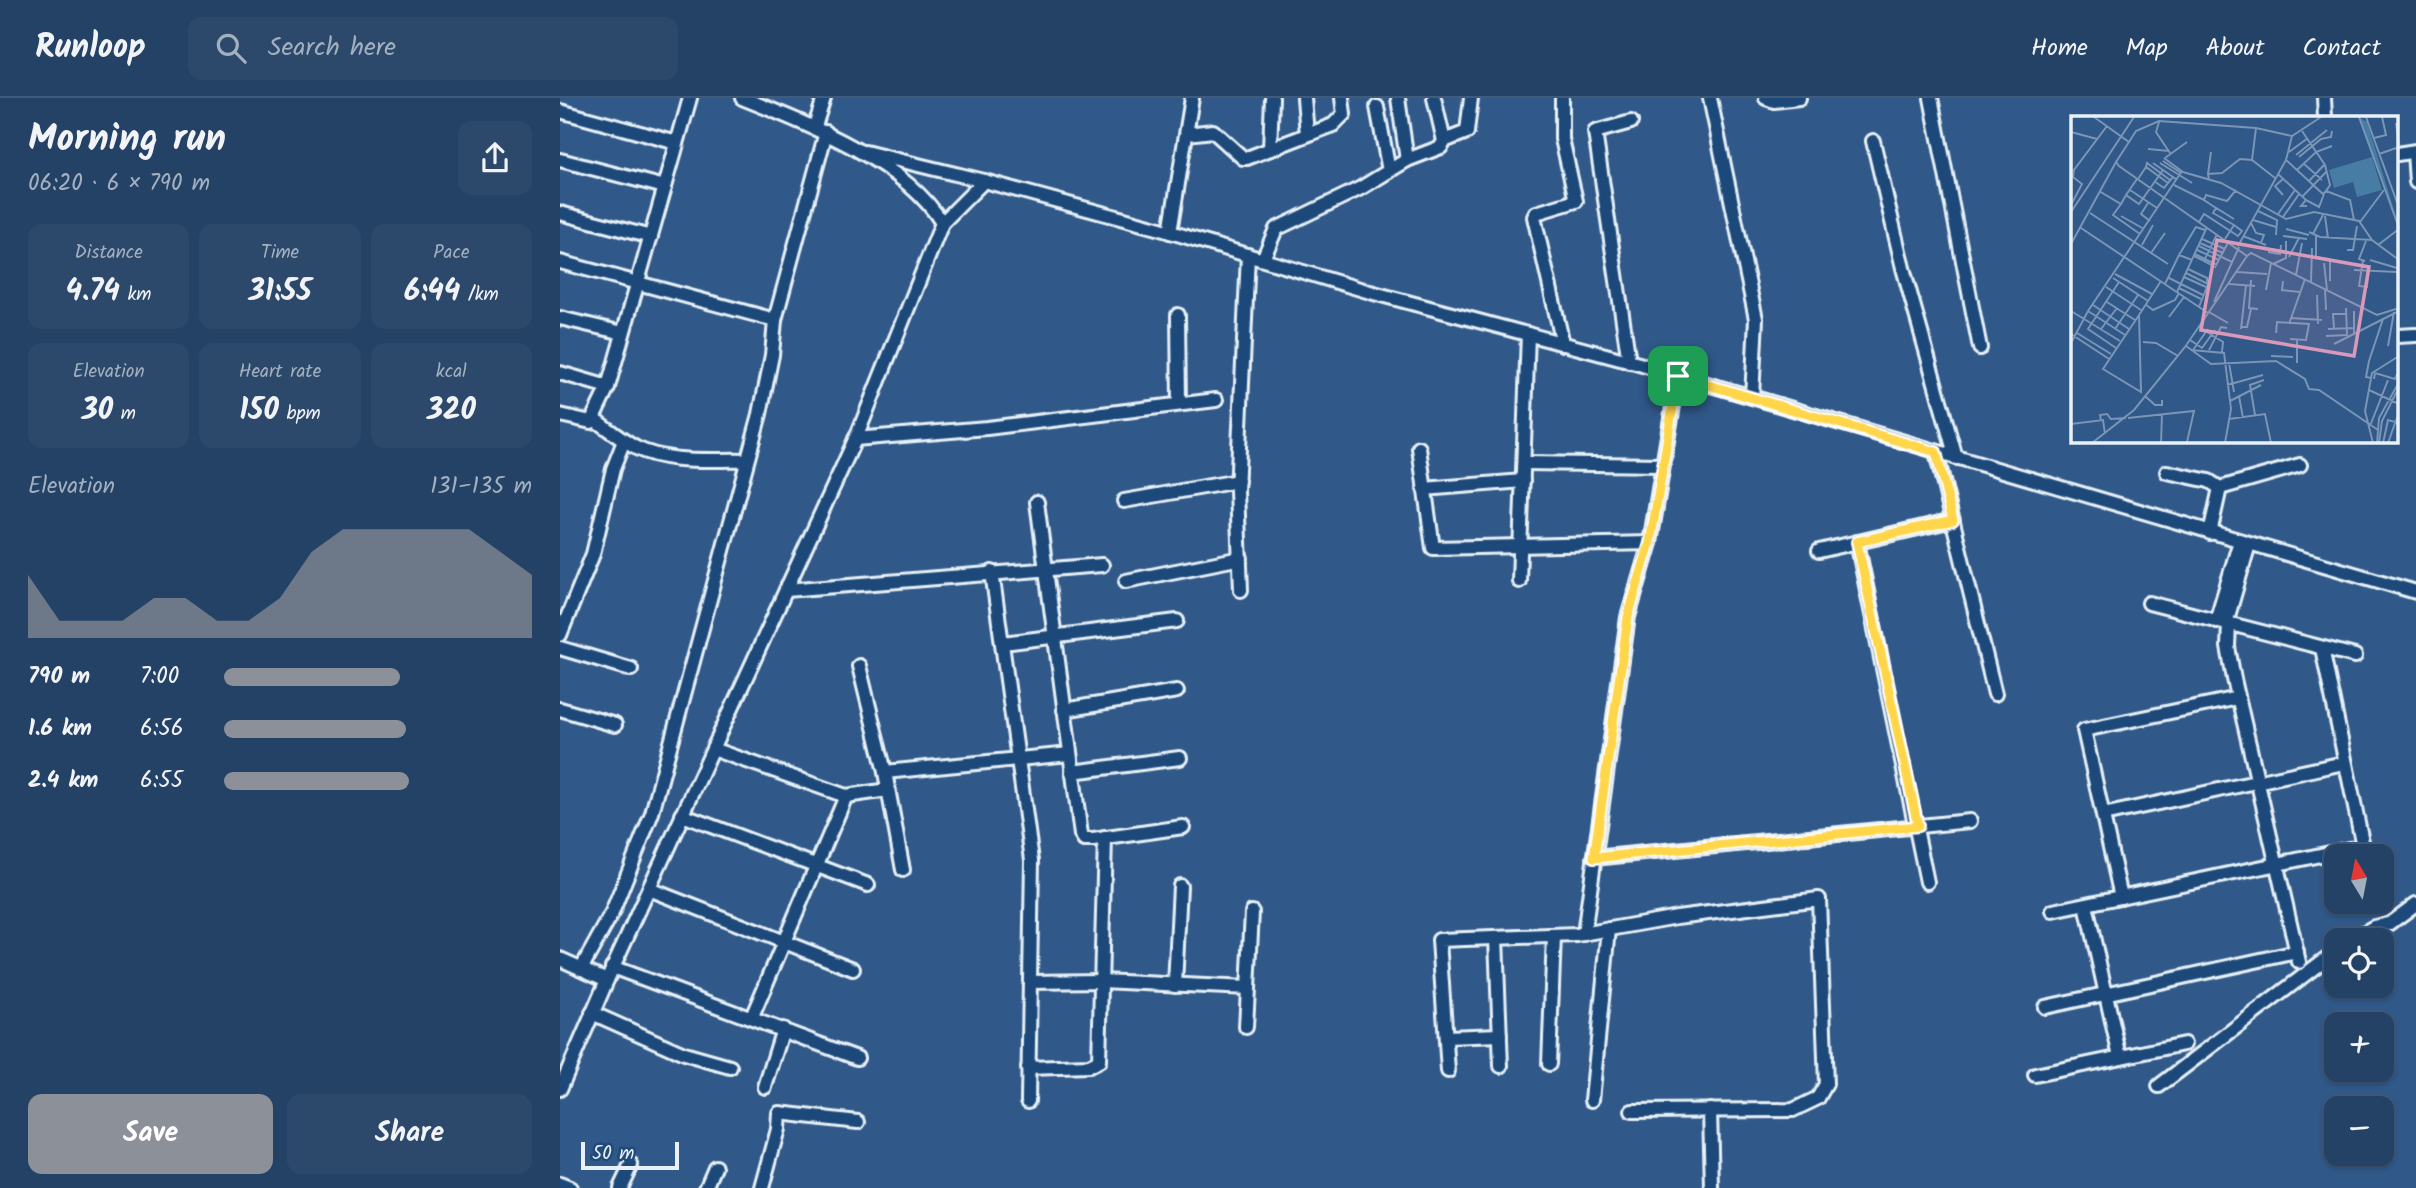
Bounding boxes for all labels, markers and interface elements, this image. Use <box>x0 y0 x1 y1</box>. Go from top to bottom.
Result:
search box <box>188 17 678 80</box>
text: Runloop <box>35 22 146 75</box>
text: Search here <box>268 27 396 69</box>
icon: search <box>212 29 250 67</box>
text: Home <box>2031 29 2088 68</box>
text: Map <box>2126 29 2168 68</box>
text: About <box>2206 29 2264 68</box>
text: Contact <box>2302 29 2381 68</box>
text: Morning run <box>28 110 226 170</box>
inset map <box>2071 116 2399 443</box>
button: share <box>458 121 532 195</box>
text: 06:20 · 6 × 790 m <box>28 166 210 202</box>
text: Distance <box>75 238 143 268</box>
text: Time <box>261 238 299 268</box>
text: Pace <box>433 238 469 268</box>
text: 4.74 <box>66 268 120 316</box>
text: 31:55 <box>248 268 312 316</box>
text: 6:44 <box>404 268 460 316</box>
text: km <box>120 280 151 310</box>
text: /km <box>460 280 499 310</box>
pin <box>1648 346 1708 406</box>
text: Elevation <box>73 357 145 387</box>
text: Heart rate <box>239 357 321 387</box>
text: kcal <box>436 357 467 387</box>
icon: arrive <box>1659 357 1697 395</box>
text: 30 <box>81 387 113 435</box>
text: 150 <box>239 387 279 435</box>
text: 320 <box>427 387 476 435</box>
text: m <box>113 399 136 429</box>
text: bpm <box>279 399 321 429</box>
text: Elevation <box>28 469 115 505</box>
text: 131–135 m <box>430 469 532 505</box>
text: 790 m <box>28 659 90 695</box>
text: 7:00 <box>140 659 179 695</box>
text: 1.6 km <box>28 711 92 747</box>
text: 6:56 <box>140 711 184 747</box>
text: 2.4 km <box>28 763 98 799</box>
text: 6:55 <box>140 763 183 799</box>
north arrow <box>2324 844 2394 914</box>
map controls <box>2324 844 2394 1166</box>
button: locate <box>2324 928 2394 998</box>
button: + <box>2324 1012 2394 1082</box>
button: Save <box>28 1094 273 1174</box>
button: Share <box>287 1094 532 1174</box>
button: − <box>2324 1096 2394 1166</box>
scale bar <box>581 1139 679 1171</box>
text: 50 m <box>592 1139 634 1169</box>

